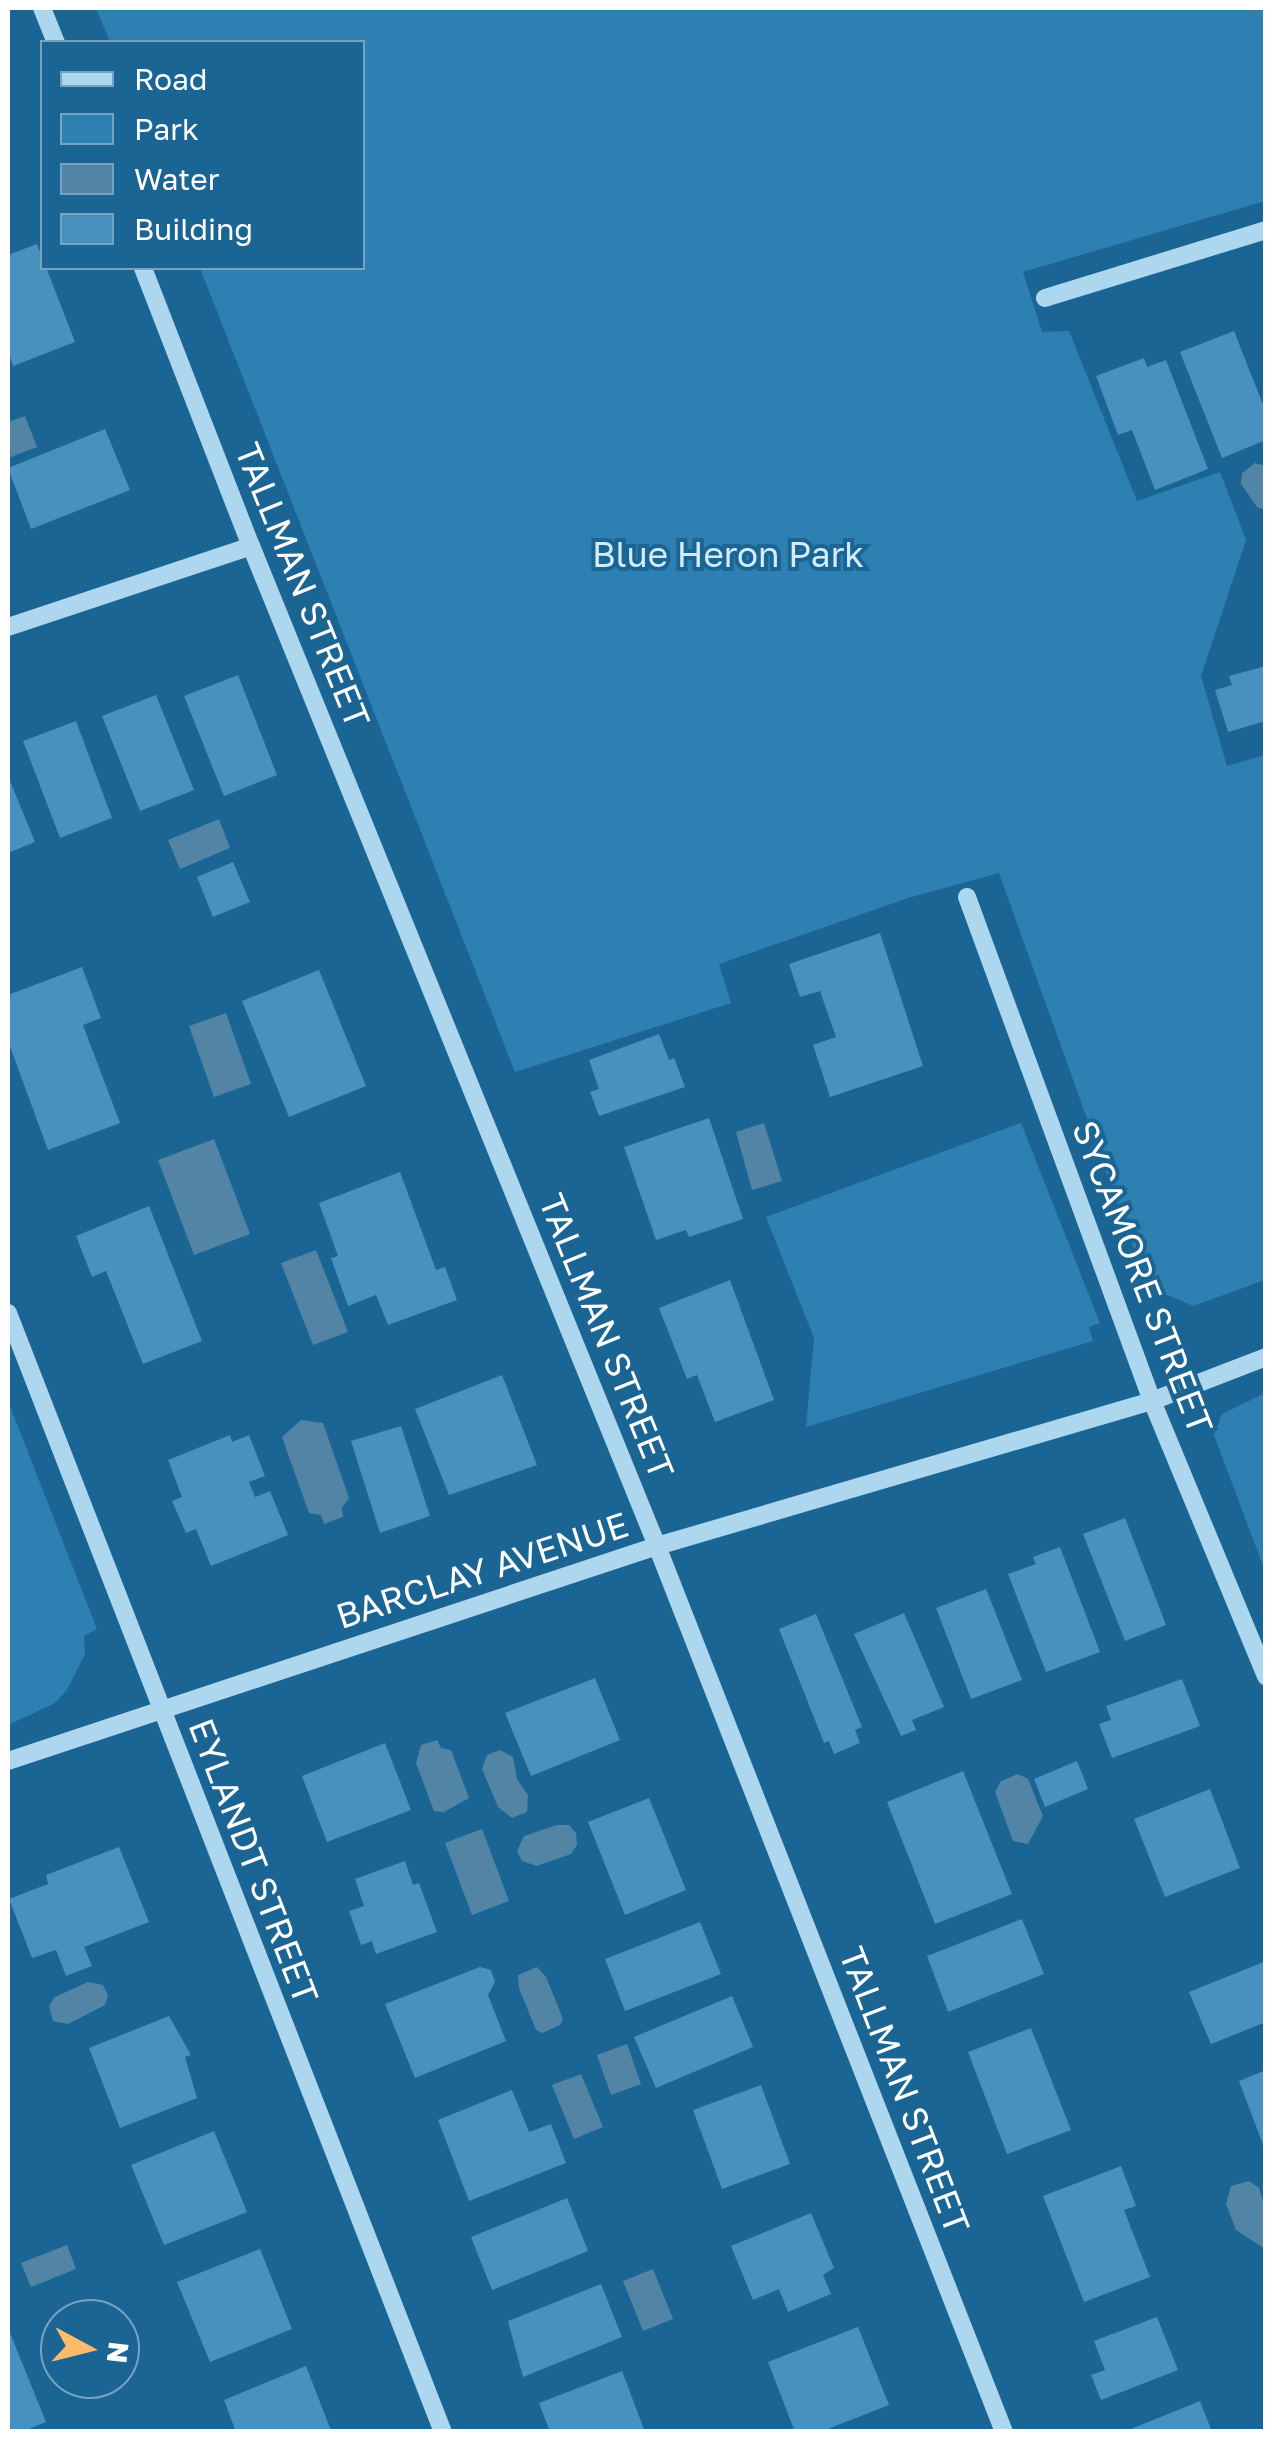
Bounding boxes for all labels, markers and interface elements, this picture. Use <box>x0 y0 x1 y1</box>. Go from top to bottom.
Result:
legend <box>40 40 365 270</box>
text: Road <box>134 61 208 97</box>
text: Park <box>134 111 199 147</box>
text: Water <box>134 161 219 197</box>
text: Building <box>134 211 253 247</box>
street label: TALLMAN STREET <box>227 436 379 734</box>
park label: Blue Heron Park <box>592 533 864 575</box>
street label: SYCAMORE STREET <box>1064 1115 1222 1439</box>
street label: TALLMAN STREET <box>531 1187 683 1485</box>
street label: BARCLAY AVENUE <box>331 1503 633 1637</box>
street label: EYLANDT STREET <box>180 1713 328 2009</box>
street label: TALLMAN STREET <box>831 1941 979 2239</box>
north arrow <box>40 2299 140 2399</box>
text: N <box>101 2340 136 2365</box>

